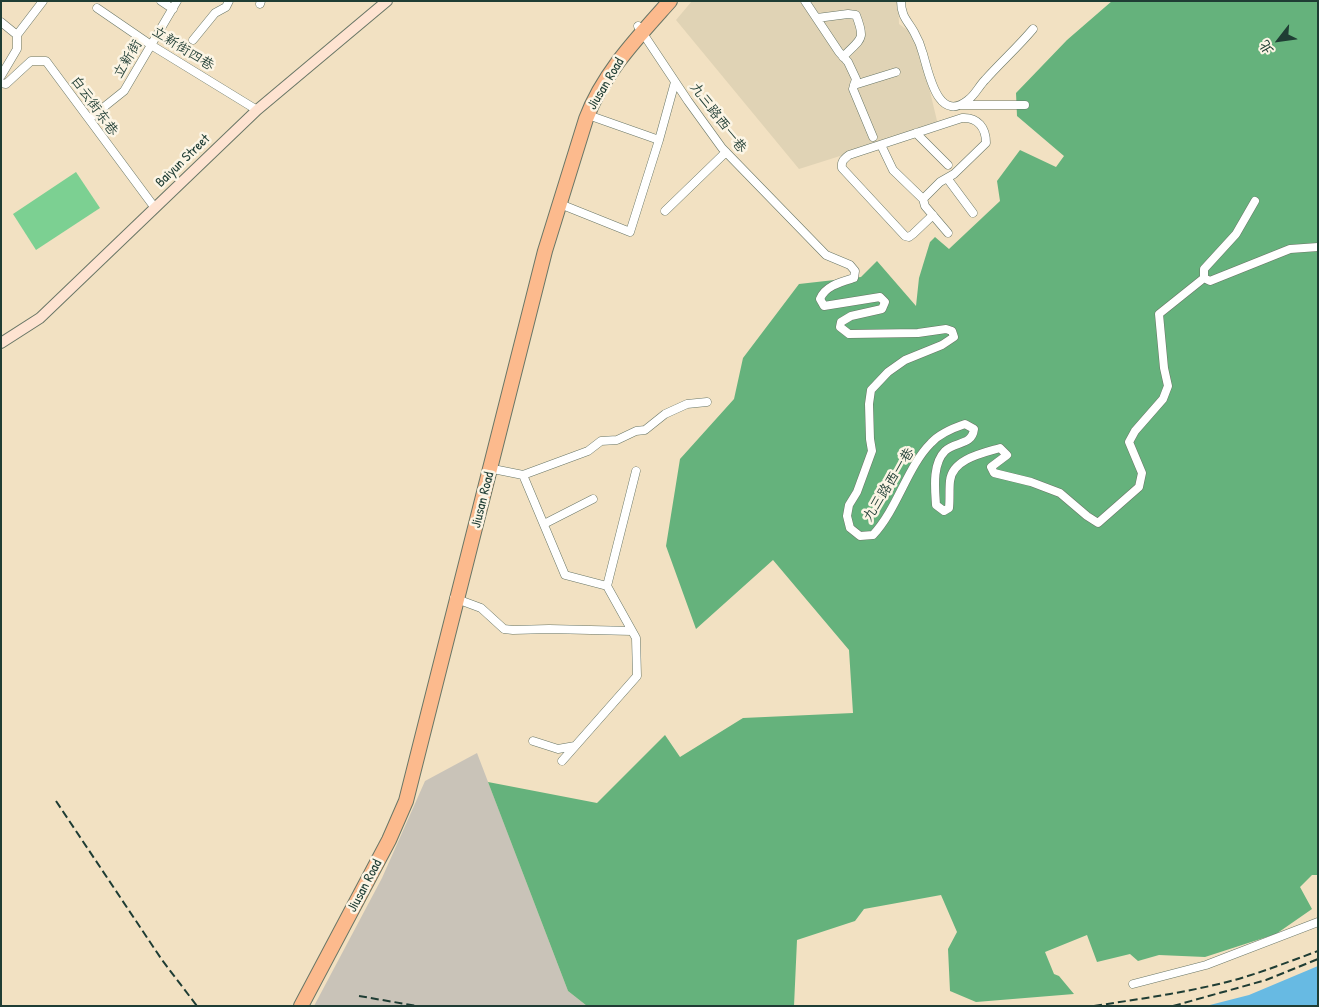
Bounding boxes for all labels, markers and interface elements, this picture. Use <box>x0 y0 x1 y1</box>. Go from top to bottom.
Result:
north arrow <box>1254 15 1304 65</box>
street label: 立新街四巷 <box>149 23 217 75</box>
street label: 立新街 <box>110 37 146 81</box>
text: 北 <box>1254 37 1277 59</box>
street label: Jiusan Road <box>584 55 628 113</box>
street label: 白云街东巷 <box>67 73 121 139</box>
street label: 九三路西一巷 <box>686 79 750 157</box>
street label: Baiyun Street <box>152 131 214 191</box>
street label: 九三路西一巷 <box>860 445 918 525</box>
street label: Jiusan Road <box>468 470 498 530</box>
street label: Jiusan Road <box>344 857 386 915</box>

